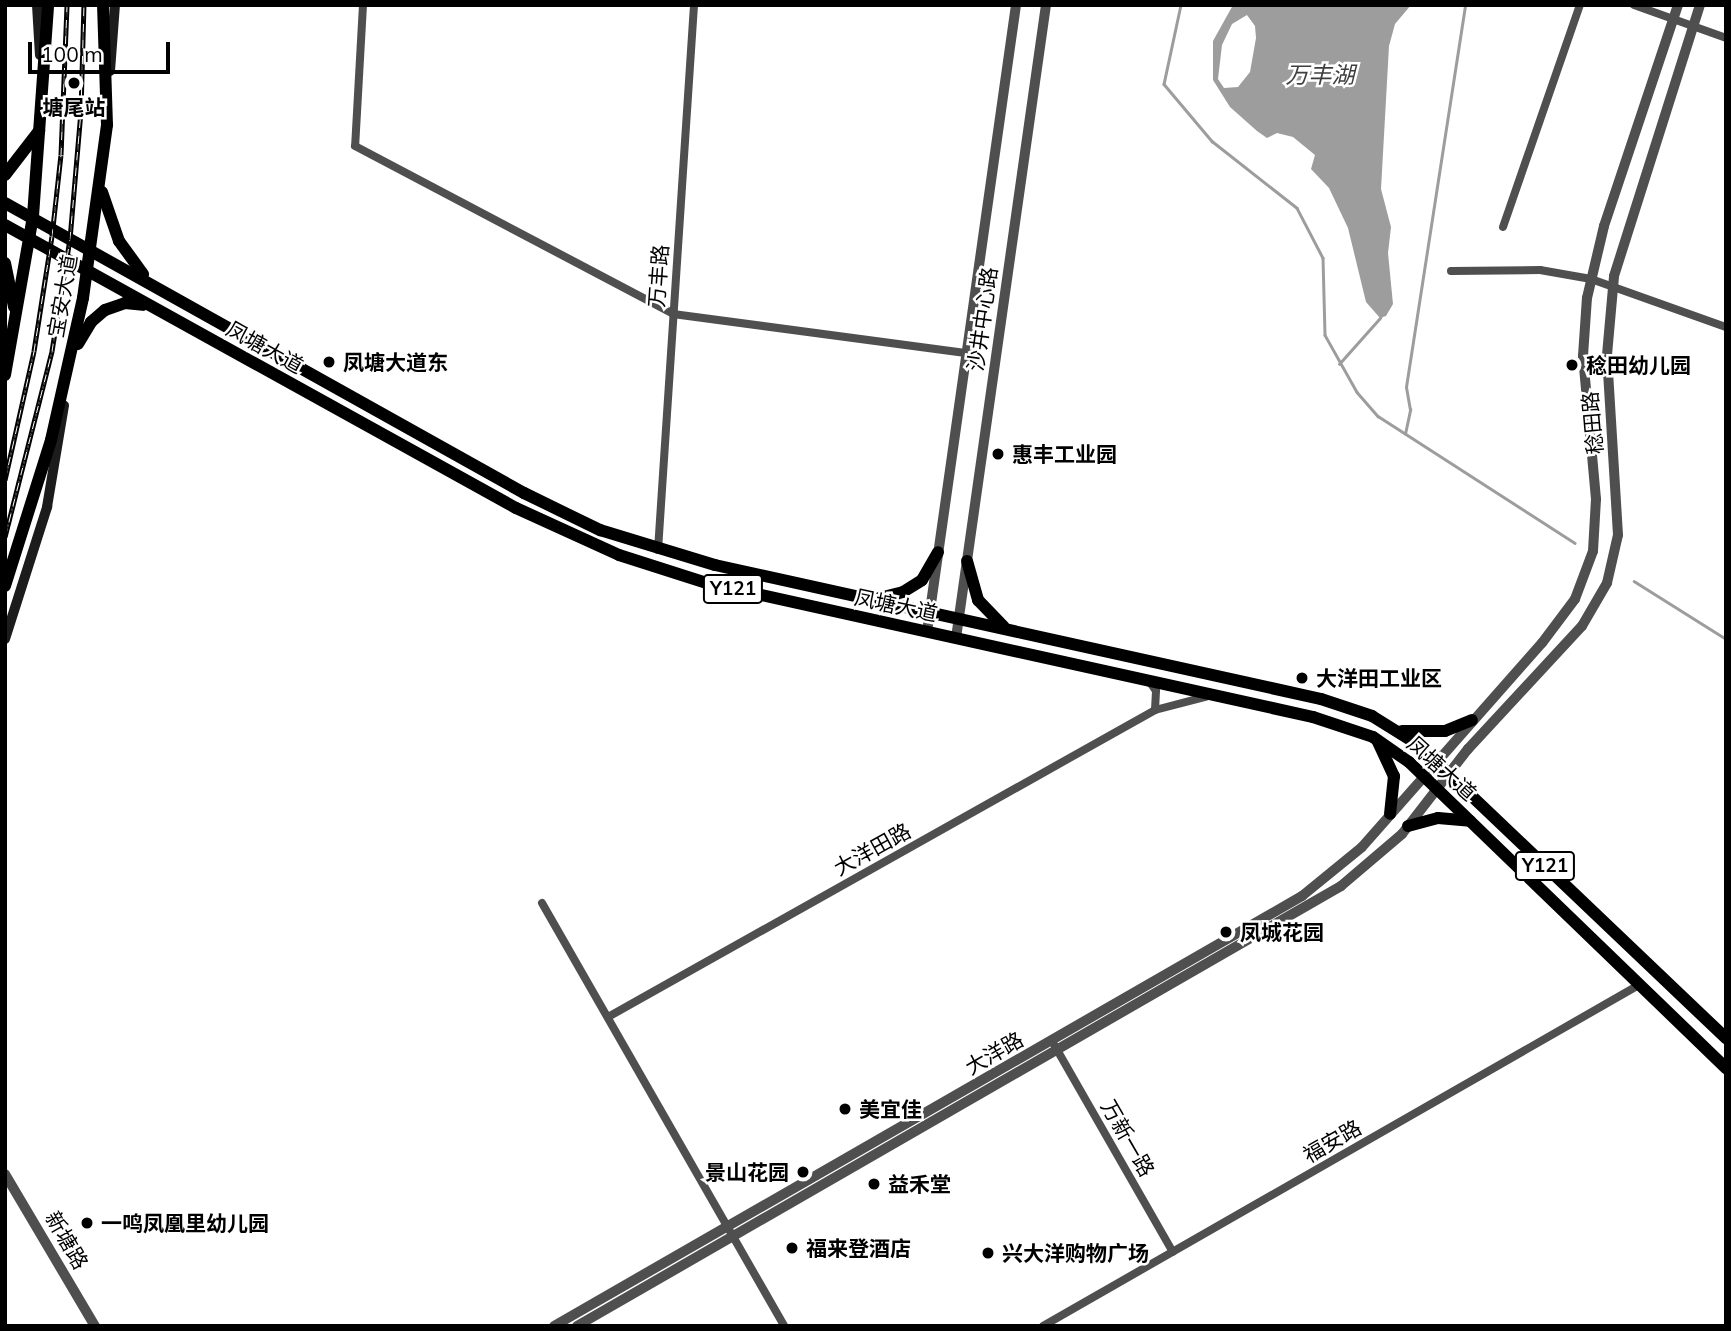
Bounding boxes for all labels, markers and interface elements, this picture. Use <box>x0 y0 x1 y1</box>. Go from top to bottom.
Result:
scale bar <box>32 28 173 72</box>
text: 100 m <box>41 41 103 67</box>
water label: 万丰湖 <box>1286 61 1354 89</box>
marker: 塘尾站 <box>66 75 82 91</box>
place label: 塘尾站 <box>43 94 105 120</box>
street label: 万丰路 <box>643 244 673 308</box>
street label: 宝安大道 <box>42 252 82 340</box>
street label: 沙井中心路 <box>962 265 1002 373</box>
street label: 凤塘大道 <box>222 316 308 378</box>
place label: 凤塘大道东 <box>343 349 448 375</box>
place label: 稔田幼儿园 <box>1586 352 1691 378</box>
marker: 凤塘大道东 <box>321 354 337 370</box>
marker: 稔田幼儿园 <box>1564 357 1580 373</box>
street label: 稔田路 <box>1577 391 1607 455</box>
place label: 惠丰工业园 <box>1012 441 1117 467</box>
marker: 惠丰工业园 <box>990 446 1006 462</box>
road number: Y121 <box>702 574 764 604</box>
street label: 凤塘大道 <box>852 584 940 626</box>
place label: 大洋田工业区 <box>1316 665 1442 691</box>
marker: 大洋田工业区 <box>1294 670 1310 686</box>
street label: 凤塘大道 <box>1402 731 1482 805</box>
street label: 大洋田路 <box>829 818 915 880</box>
road number: Y121 <box>1514 850 1576 881</box>
place label: 凤城花园 <box>1240 919 1324 945</box>
marker: 凤城花园 <box>1218 924 1234 940</box>
street label: 大洋路 <box>960 1026 1028 1080</box>
street label: 万新一路 <box>1096 1095 1160 1181</box>
place label: 美宜佳 <box>859 1096 922 1122</box>
marker: 美宜佳 <box>837 1101 853 1117</box>
street label: 福安路 <box>1298 1114 1366 1168</box>
place label: 景山花园 <box>705 1159 789 1185</box>
marker: 景山花园 <box>795 1164 811 1180</box>
place label: 益禾堂 <box>888 1171 951 1197</box>
marker: 益禾堂 <box>866 1176 882 1192</box>
street label: 新塘路 <box>40 1206 94 1274</box>
place label: 一鸣凤凰里幼儿园 <box>101 1210 269 1236</box>
marker: 一鸣凤凰里幼儿园 <box>79 1215 95 1231</box>
place label: 福来登酒店 <box>806 1235 911 1261</box>
marker: 福来登酒店 <box>784 1240 800 1256</box>
place label: 兴大洋购物广场 <box>1002 1240 1149 1266</box>
marker: 兴大洋购物广场 <box>980 1245 996 1261</box>

